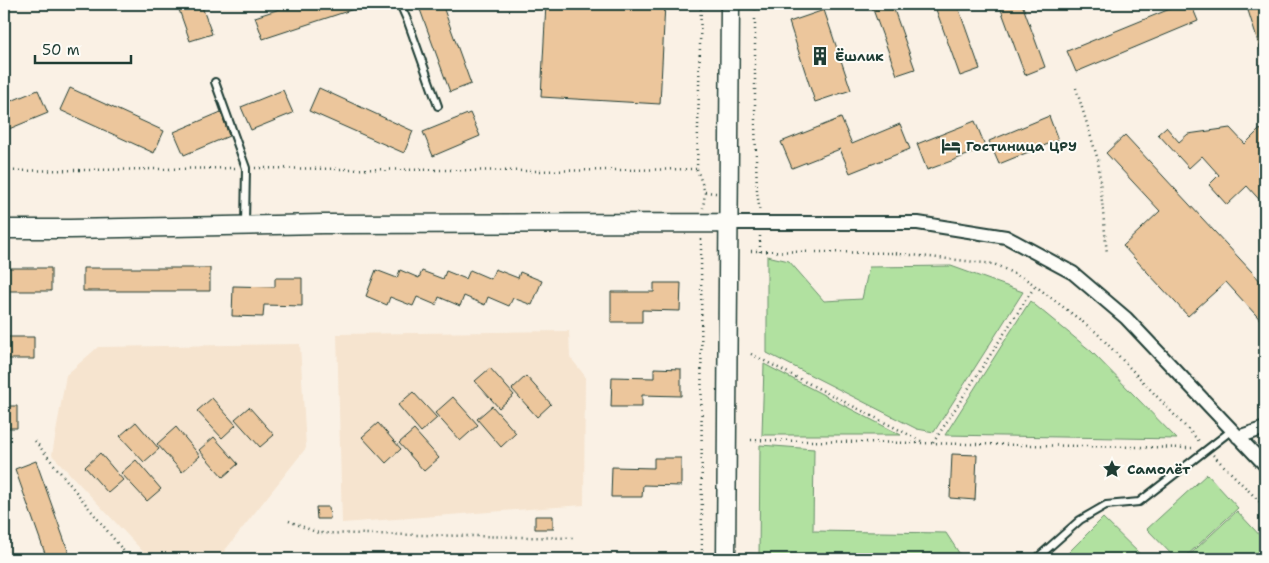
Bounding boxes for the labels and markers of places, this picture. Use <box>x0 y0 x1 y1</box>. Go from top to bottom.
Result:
building icon: Ёшлик <box>809 45 831 67</box>
place label: Ёшлик <box>835 47 884 65</box>
hotel icon: Гостиница ЦРУ <box>940 135 962 157</box>
place label: Гостиница ЦРУ <box>966 137 1077 155</box>
place icon: Самолёт <box>1101 458 1123 480</box>
place label: Самолёт <box>1127 460 1191 478</box>

